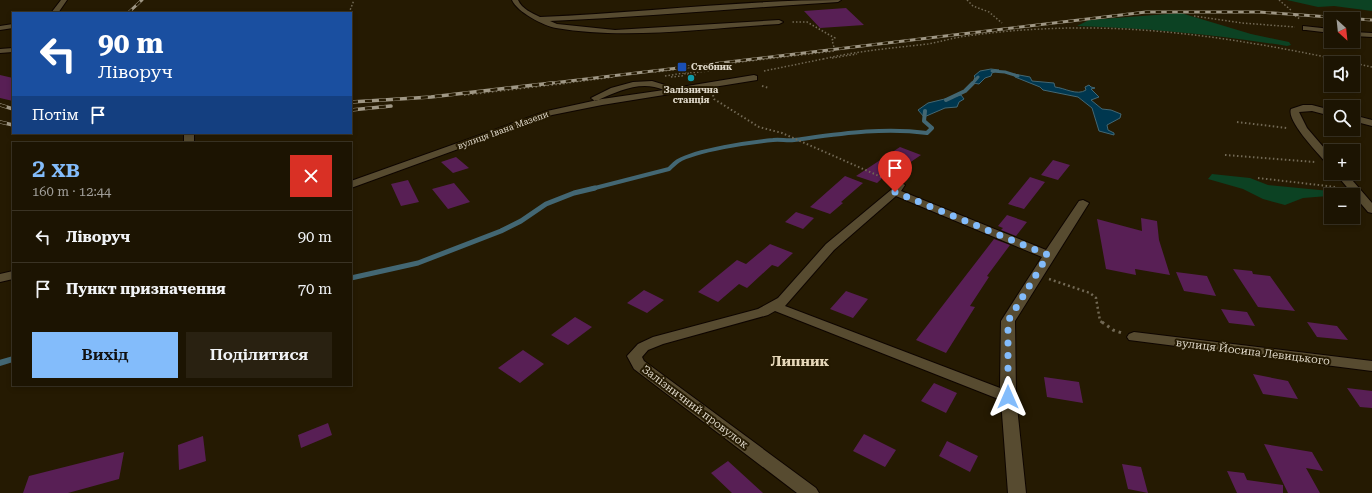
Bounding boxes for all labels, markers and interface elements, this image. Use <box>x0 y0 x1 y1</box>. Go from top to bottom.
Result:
north arrow <box>1324 12 1360 48</box>
map controls <box>1324 12 1360 224</box>
text: 90 m <box>98 27 163 60</box>
icon: left <box>32 28 84 80</box>
button: sound <box>1324 56 1360 92</box>
text: Ліворуч <box>98 61 173 82</box>
marker: Стебник <box>676 61 688 73</box>
place label: Стебник <box>691 62 733 72</box>
marker: Залізнична станція <box>686 73 696 83</box>
place label: Залізнична станція <box>664 85 719 105</box>
button: search <box>1324 100 1360 136</box>
icon: arrive <box>87 104 109 126</box>
text: Потім <box>32 106 79 124</box>
street label: вулиця Івана Мазепи <box>456 109 550 151</box>
button: + <box>1324 144 1360 180</box>
pin <box>878 151 912 192</box>
text: 2 хв <box>32 155 80 183</box>
button: close <box>290 155 332 197</box>
icon: arrive <box>884 157 906 179</box>
text: 160 m · 12:44 <box>32 184 111 199</box>
button: − <box>1324 188 1360 224</box>
icon: left <box>32 226 54 248</box>
text: Ліворуч <box>66 228 130 246</box>
text: 90 m <box>298 228 332 246</box>
icon: arrive <box>32 278 54 300</box>
text: Пункт призначення <box>66 280 226 298</box>
text: 70 m <box>298 280 332 298</box>
button: Вихід <box>32 332 178 378</box>
button: Поділитися <box>186 332 332 378</box>
street label: вулиця Йосипа Левицького <box>1175 335 1331 368</box>
district label: Липник <box>771 353 830 369</box>
street label: Залізничний провулок <box>639 363 751 451</box>
position arrow <box>987 376 1029 418</box>

